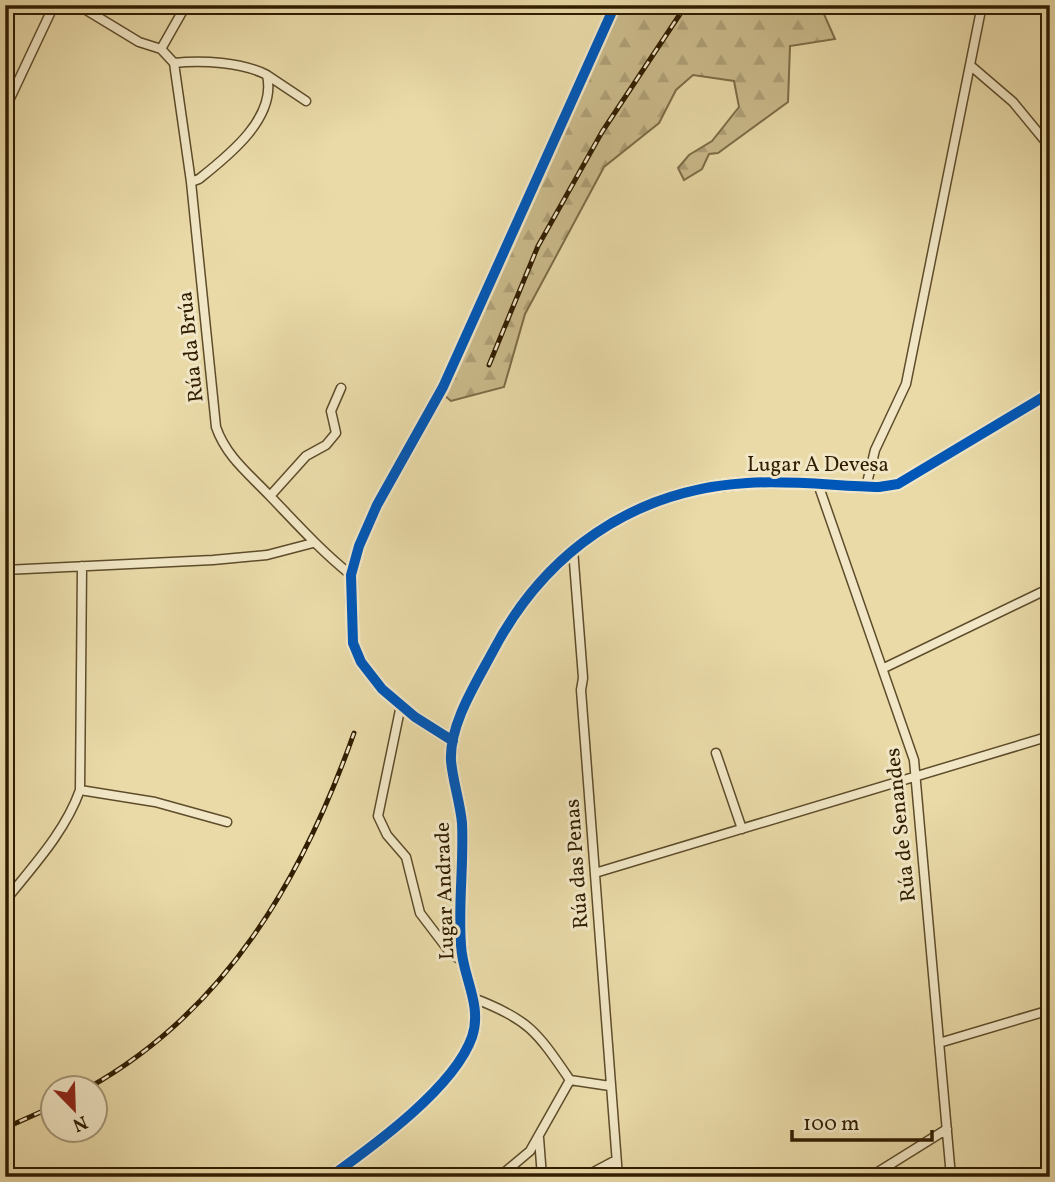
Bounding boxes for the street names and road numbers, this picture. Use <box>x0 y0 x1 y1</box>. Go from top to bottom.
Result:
street label: Rúa da Brúa <box>171 290 212 404</box>
street label: Lugar A Devesa <box>747 451 889 480</box>
street label: Rúa de Senandes <box>879 746 924 903</box>
street label: Rúa das Penas <box>558 798 596 930</box>
street label: Lugar Andrade <box>429 821 462 960</box>

